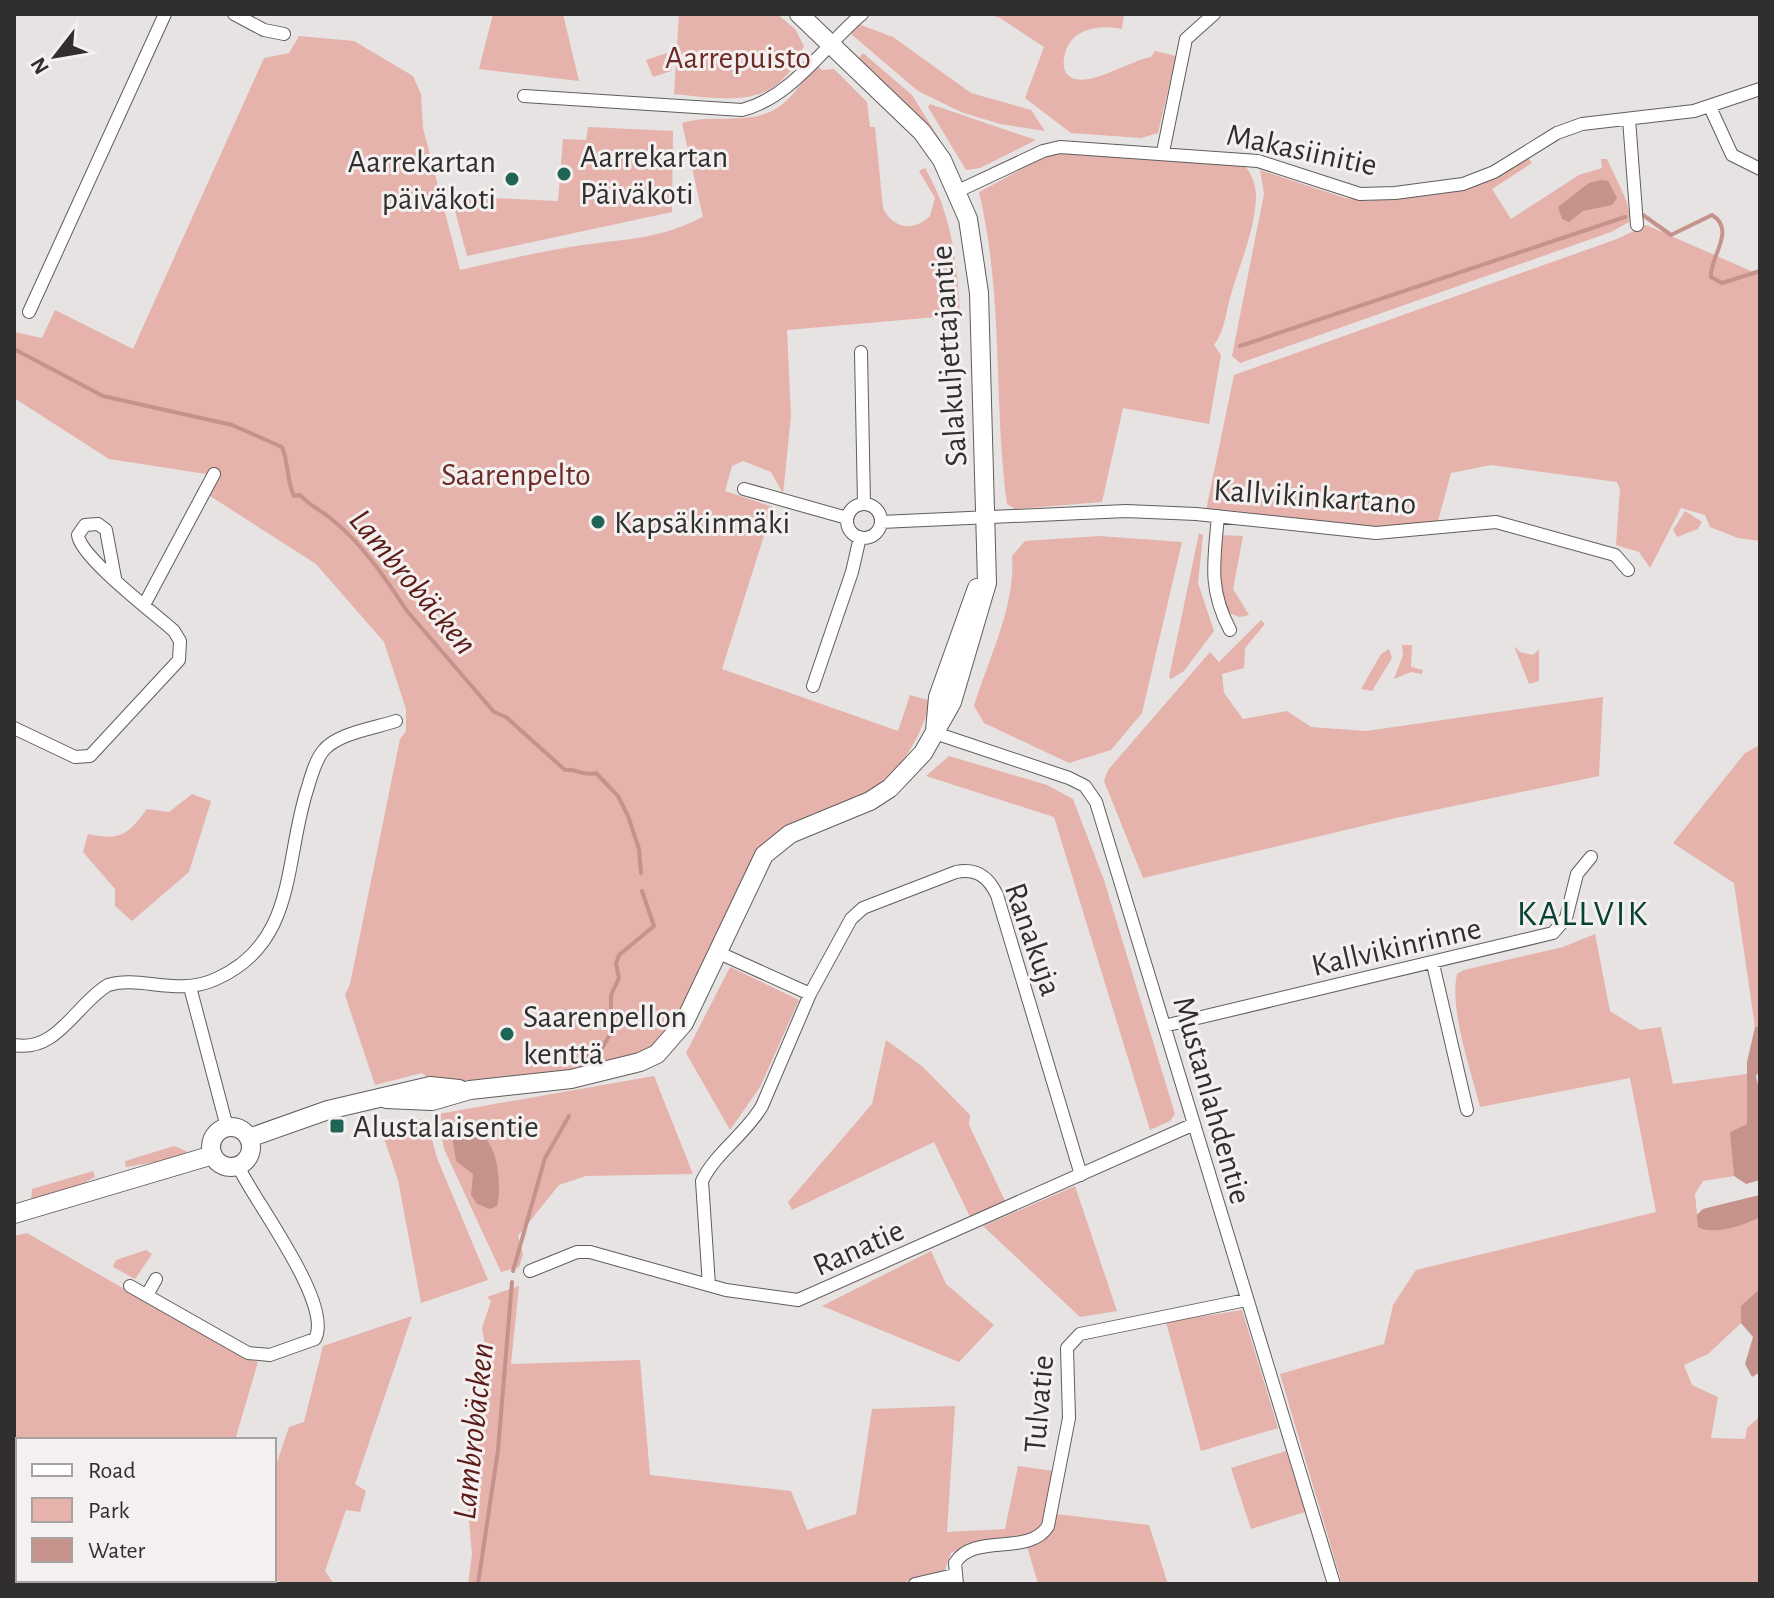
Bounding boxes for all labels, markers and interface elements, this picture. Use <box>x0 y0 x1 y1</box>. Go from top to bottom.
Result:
north arrow <box>16 16 96 96</box>
park label: Aarrepuisto <box>665 42 811 74</box>
text: N <box>26 54 53 78</box>
street label: Makasiinitie <box>1224 118 1380 182</box>
place label: Aarrekartan Päiväkoti <box>580 141 728 210</box>
place label: Aarrekartan päiväkoti <box>348 146 496 215</box>
marker: Aarrekartan Päiväkoti <box>555 165 573 183</box>
marker: Aarrekartan päiväkoti <box>503 170 521 188</box>
street label: Salakuljettajantie <box>925 244 973 467</box>
park label: Saarenpelto <box>441 459 591 491</box>
street label: Kallvikinkartano <box>1212 474 1418 520</box>
water label: Lambrobäcken <box>342 503 483 661</box>
place label: Kapsäkinmäki <box>614 507 790 539</box>
marker: Kapsäkinmäki <box>589 513 607 531</box>
street label: Ranakuja <box>999 879 1067 1000</box>
district label: KALLVIK <box>1517 896 1649 932</box>
street label: Kallvikinrinne <box>1308 912 1484 982</box>
street label: Mustanlahdentie <box>1167 993 1257 1207</box>
place label: Saarenpellon kenttä <box>523 1001 687 1070</box>
marker: Saarenpellon kenttä <box>498 1025 516 1043</box>
place label: Alustalaisentie <box>353 1111 539 1143</box>
marker: Alustalaisentie <box>328 1117 346 1135</box>
street label: Ranatie <box>808 1214 909 1282</box>
water label: Lambrobäcken <box>448 1341 500 1521</box>
street label: Tulvatie <box>1019 1354 1059 1454</box>
legend <box>16 1438 276 1582</box>
text: Road <box>88 1459 136 1483</box>
text: Park <box>88 1499 129 1523</box>
text: Water <box>88 1539 146 1563</box>

